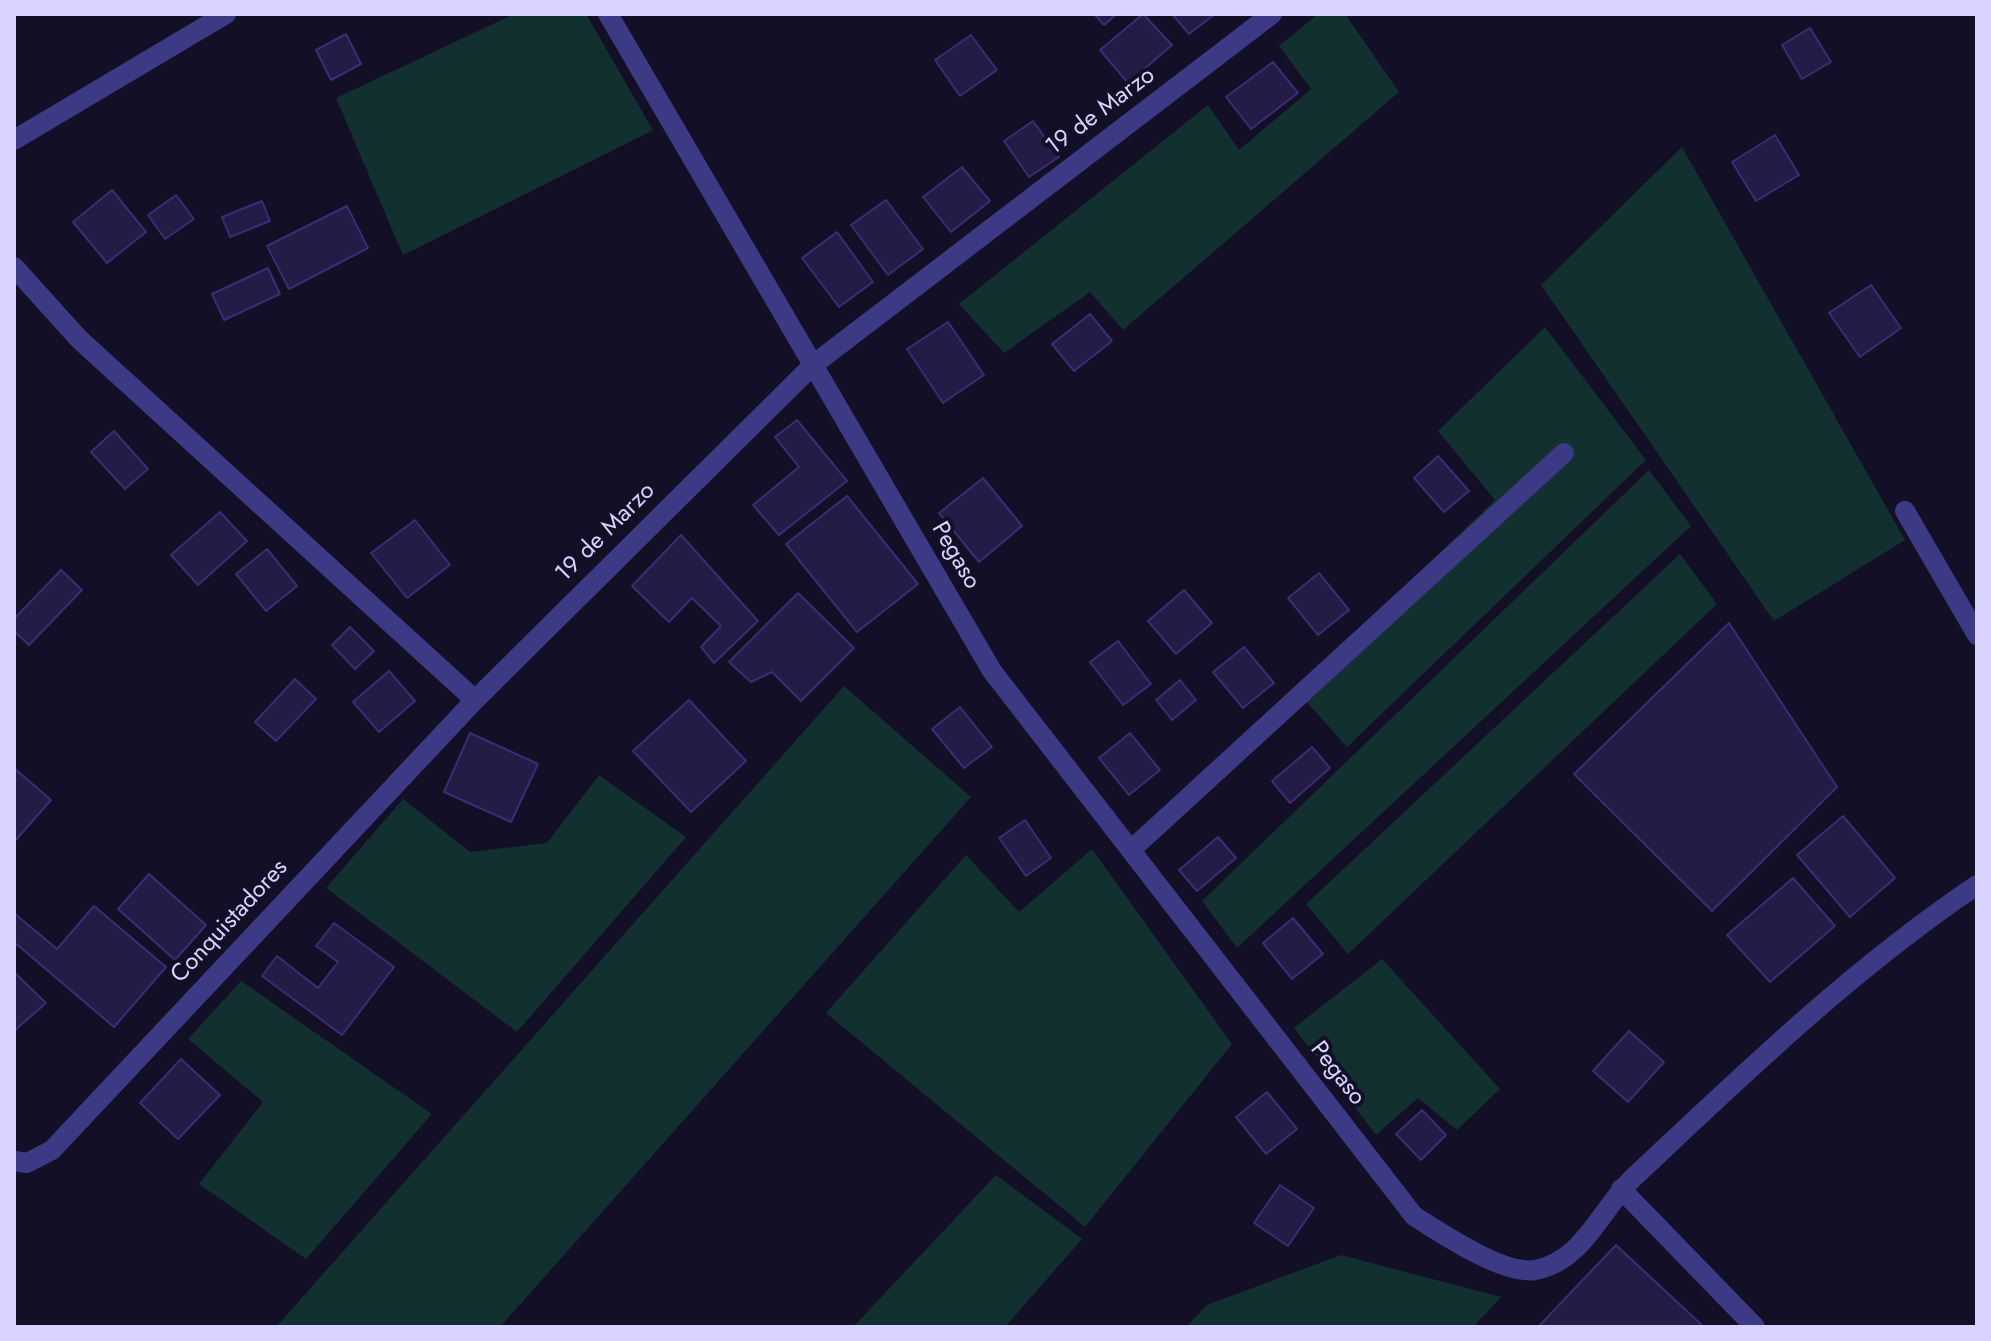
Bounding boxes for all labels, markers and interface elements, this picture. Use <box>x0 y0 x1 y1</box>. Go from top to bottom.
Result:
street label: 19 de Marzo <box>1041 62 1161 162</box>
street label: 19 de Marzo <box>550 477 662 589</box>
street label: Pegaso <box>924 517 986 595</box>
street label: Conquistadores <box>165 854 295 990</box>
street label: Pegaso <box>1303 1036 1371 1112</box>

